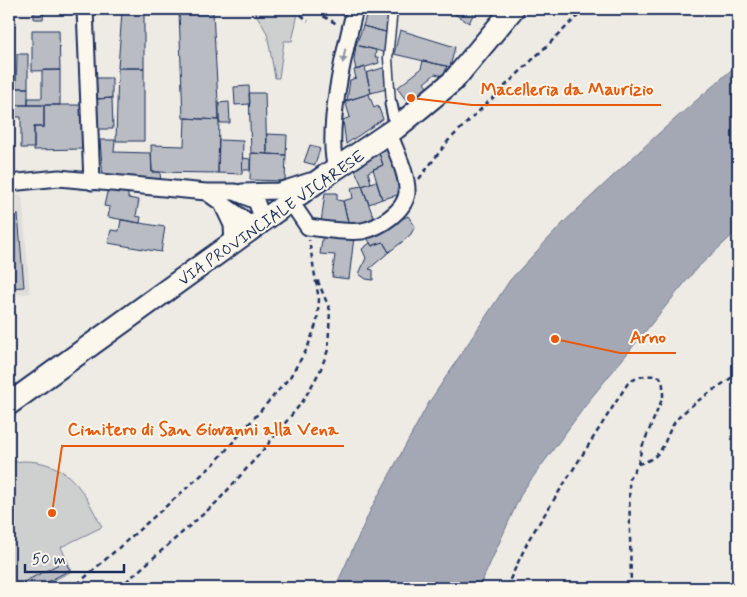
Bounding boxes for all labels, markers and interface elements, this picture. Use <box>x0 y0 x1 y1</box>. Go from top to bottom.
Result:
one-way arrow <box>340 49 348 65</box>
callout: Macelleria da Maurizio <box>472 72 661 105</box>
text: Macelleria da Maurizio <box>481 78 653 102</box>
street label: VIA PROVINCIALE VICARESE <box>174 146 369 291</box>
callout: Arno <box>620 320 676 353</box>
text: Arno <box>630 326 666 350</box>
callout: Cimitero di San Giovanni alla Vena <box>62 413 344 446</box>
text: Cimitero di San Giovanni alla Vena <box>67 418 340 442</box>
scale bar <box>25 542 124 574</box>
text: 50 m <box>32 550 66 570</box>

